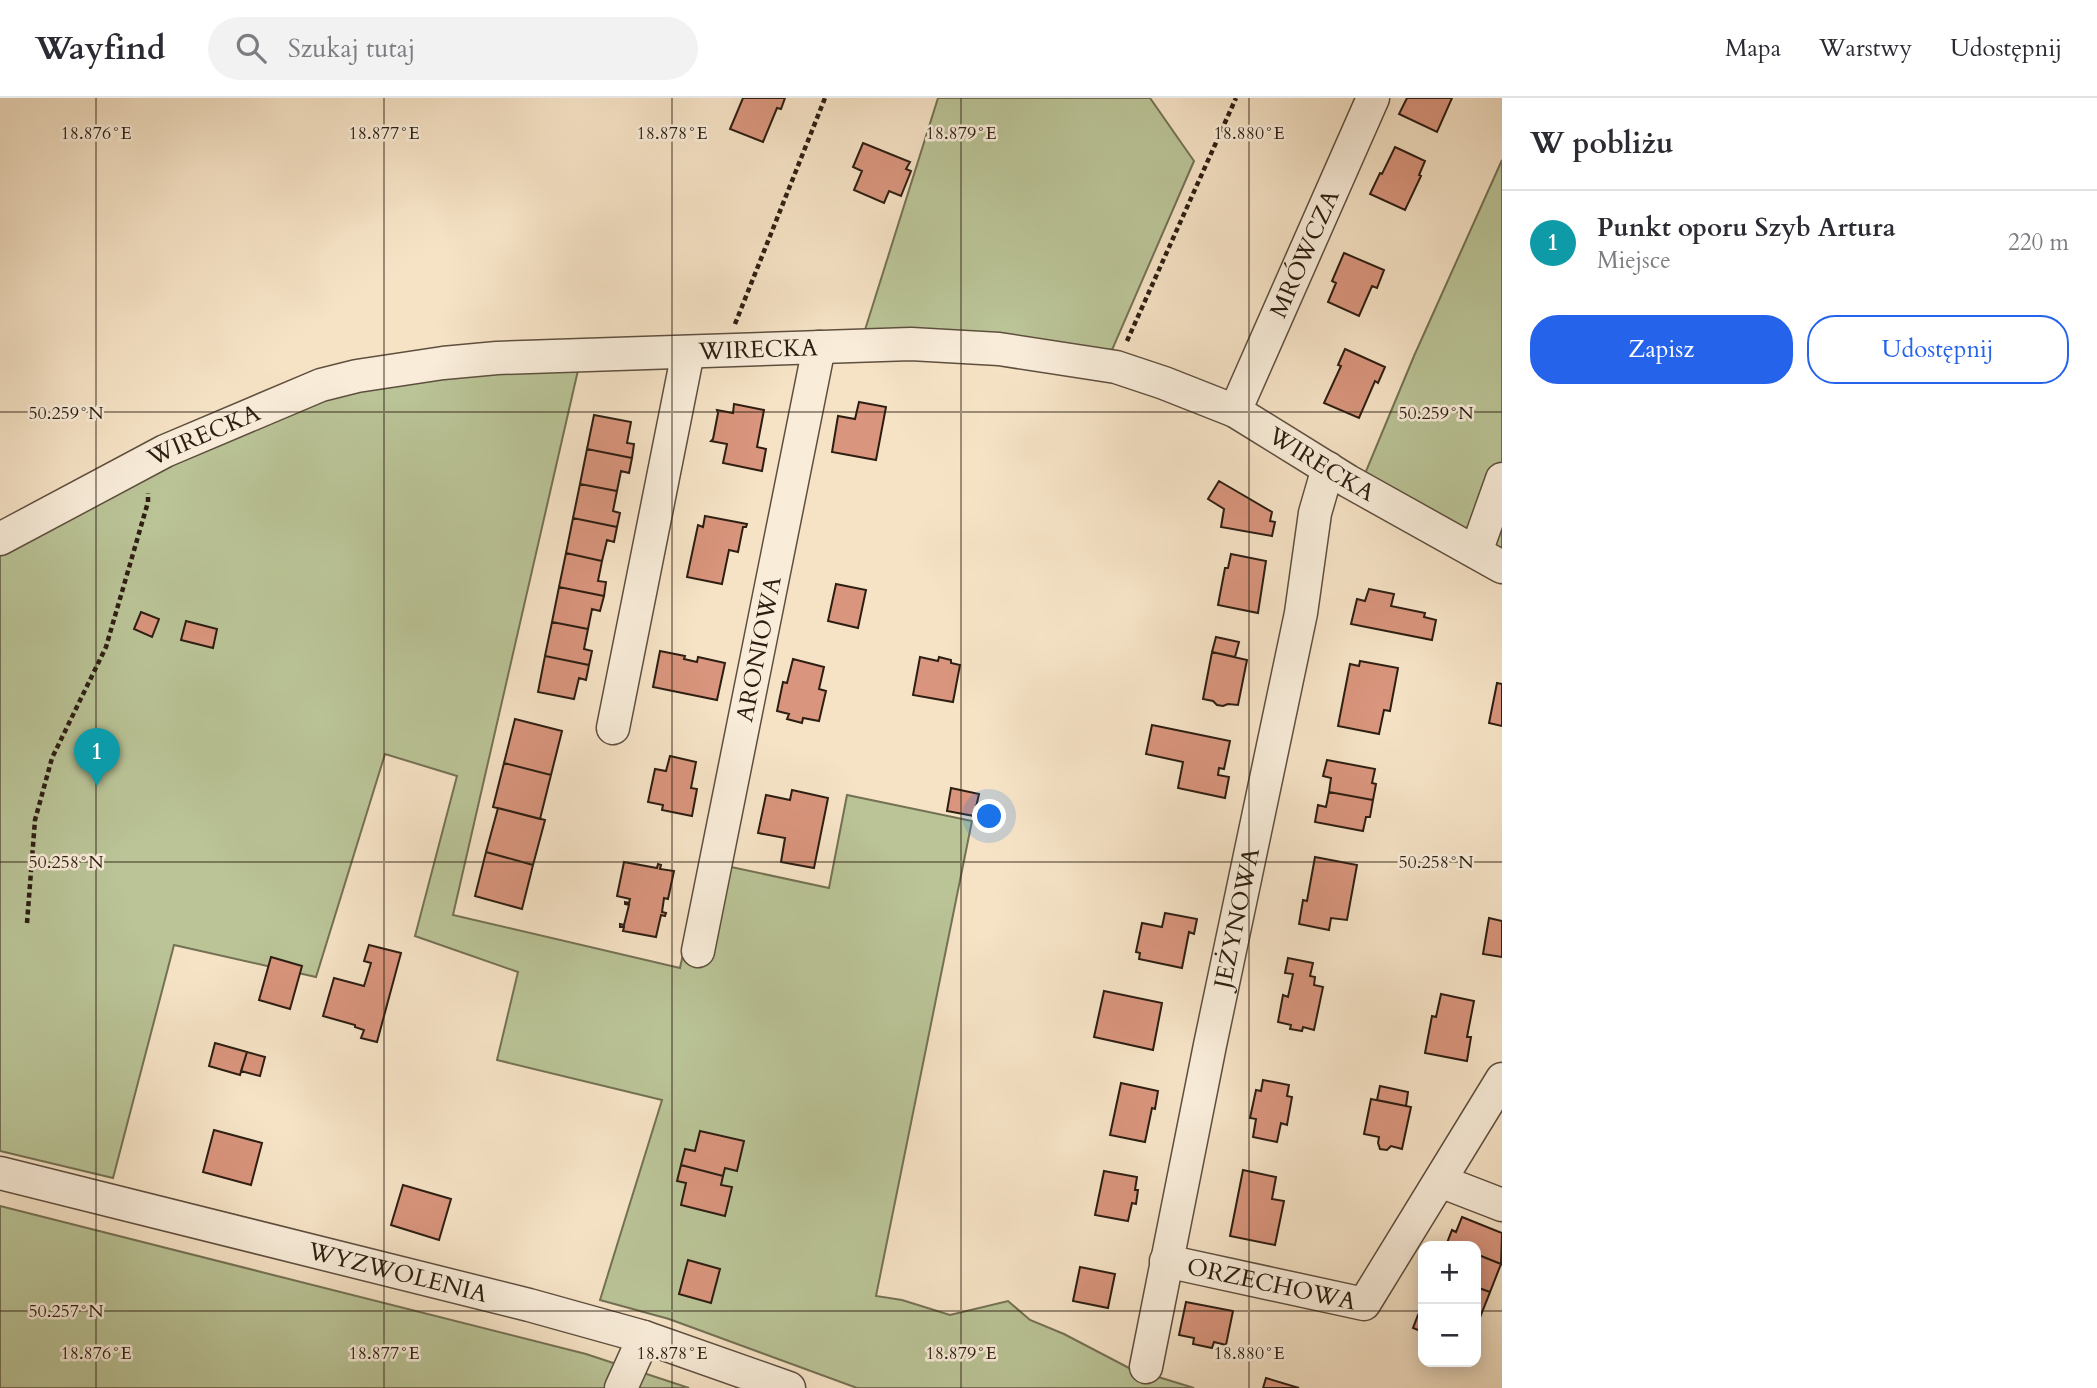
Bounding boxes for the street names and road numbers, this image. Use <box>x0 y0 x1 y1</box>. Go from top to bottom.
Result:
street label: MRÓWCZA <box>1262 183 1347 323</box>
street label: WIRECKA <box>697 331 819 368</box>
street label: WIRECKA <box>141 396 266 474</box>
street label: WIRECKA <box>1261 419 1382 510</box>
street label: ARONIOWA <box>728 573 789 725</box>
street label: JEŻYNOWA <box>1205 844 1268 994</box>
street label: WYZWOLENIA <box>304 1234 492 1311</box>
street label: ORZECHOWA <box>1184 1250 1360 1318</box>

